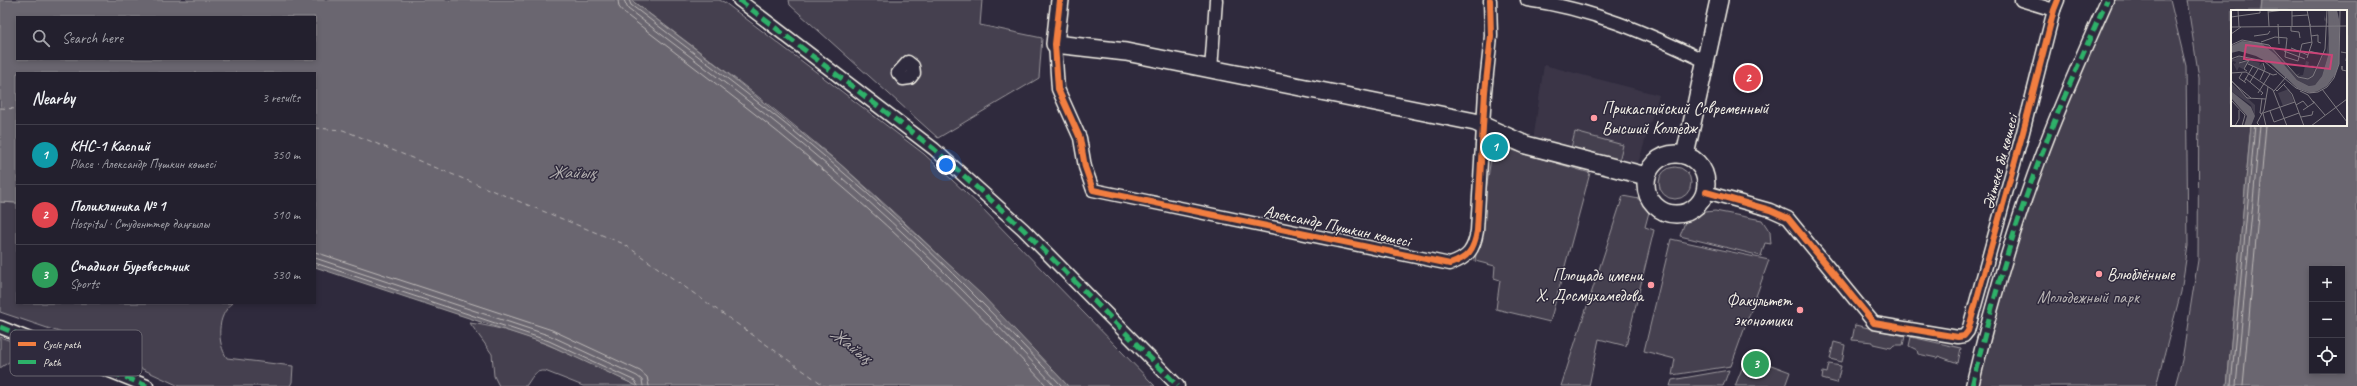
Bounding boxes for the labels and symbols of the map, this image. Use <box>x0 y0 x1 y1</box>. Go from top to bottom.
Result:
inset map <box>2231 10 2347 126</box>
pin: 2 <box>1735 63 1761 93</box>
place label: Прикаспийский Современный Высший Колледж <box>1602 98 1770 139</box>
street label: Әйтеке би көшесі <box>1977 110 2023 212</box>
marker: Прикаспийский Современный Высший Колледж <box>1589 113 1599 123</box>
pin: 1 <box>1482 132 1508 162</box>
your location <box>936 155 956 175</box>
water label: Жайық <box>549 161 598 183</box>
street label: Александр Пушкин көшесі <box>1262 200 1414 252</box>
place label: Влюблённые <box>2107 264 2176 285</box>
place label: Площадь имени Х. Досмухамедова <box>1536 265 1645 306</box>
marker: Влюблённые <box>2094 269 2104 279</box>
marker: Площадь имени Х. Досмухамедова <box>1646 280 1656 290</box>
park label: Молодежный парк <box>2037 287 2141 308</box>
place label: Факультет экономики <box>1727 290 1794 331</box>
marker: Факультет экономики <box>1795 305 1805 315</box>
water label: Жайық <box>826 322 879 370</box>
legend <box>10 330 142 376</box>
text: Cycle path <box>43 337 82 351</box>
pin: 3 <box>1743 349 1769 379</box>
text: Path <box>43 355 62 369</box>

